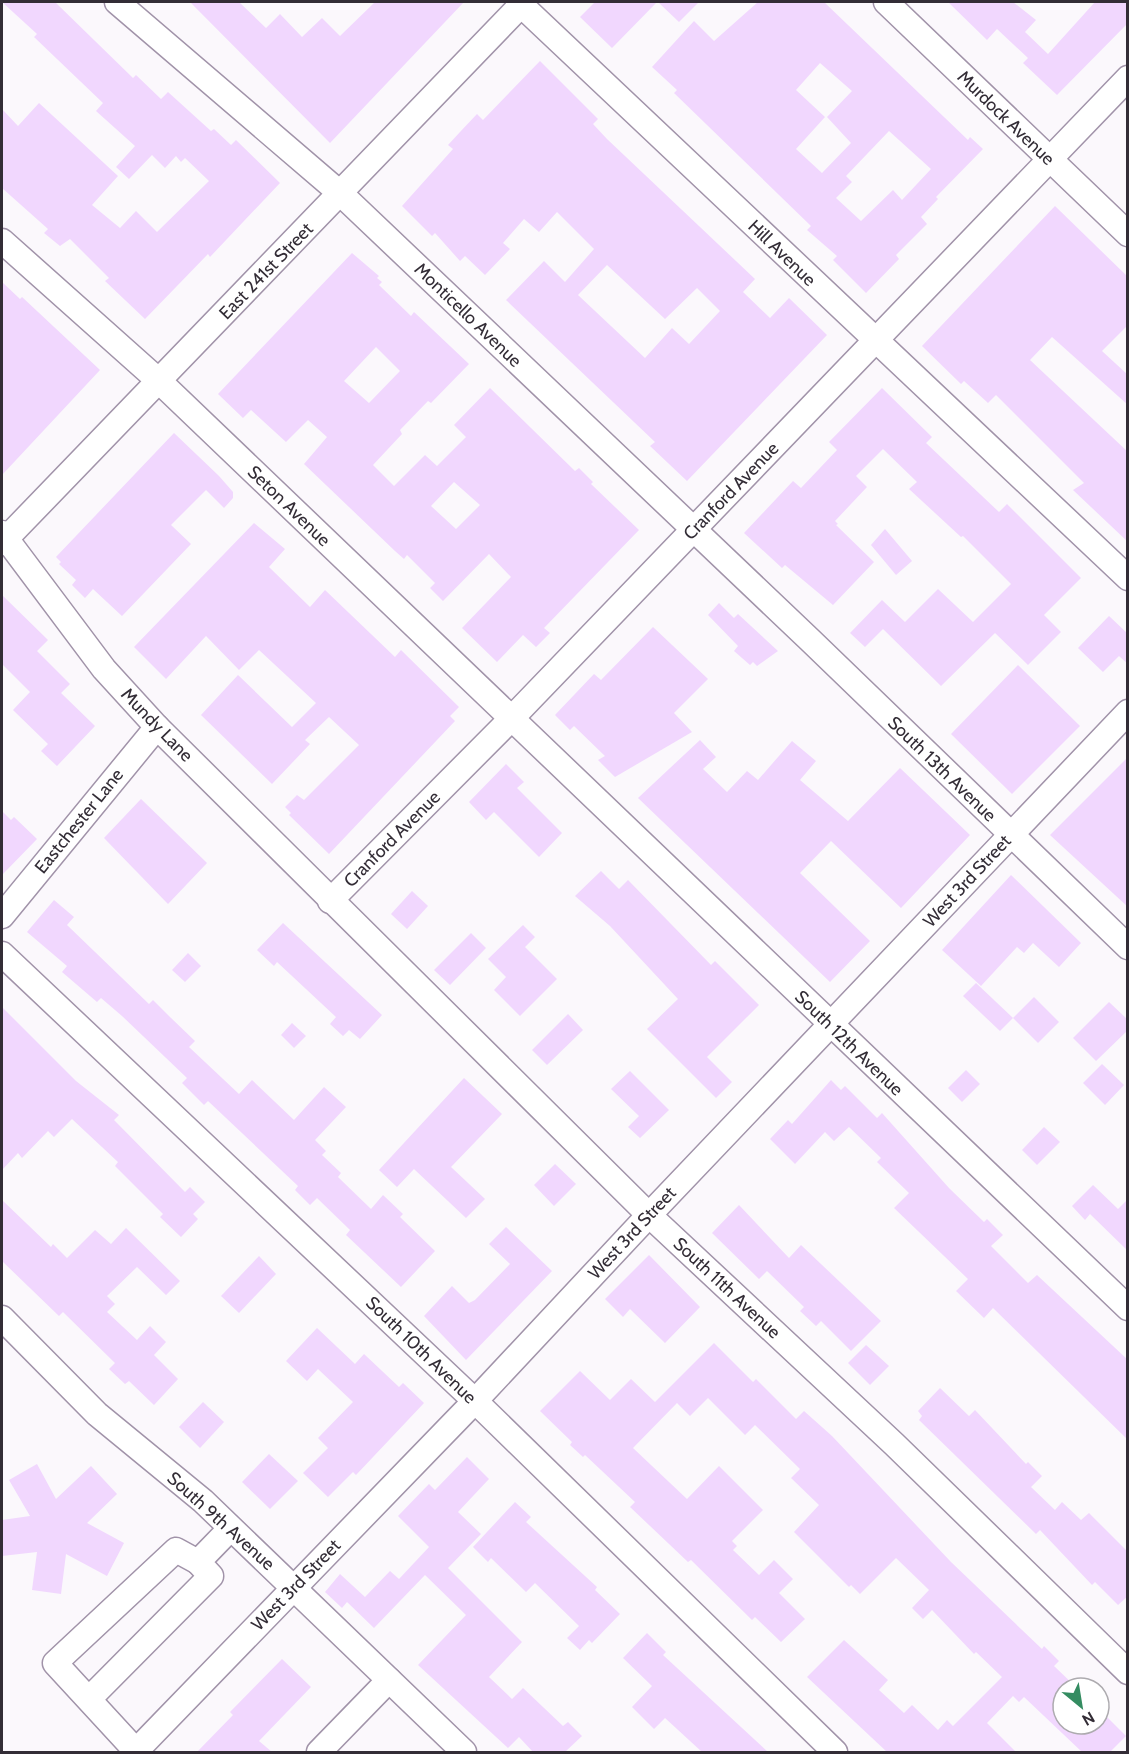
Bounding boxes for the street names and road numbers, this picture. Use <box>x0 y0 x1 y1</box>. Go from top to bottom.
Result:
street label: Murdock Avenue <box>953 66 1059 170</box>
street label: Hill Avenue <box>743 215 821 291</box>
street label: East 241st Street <box>214 218 318 324</box>
street label: Monticello Avenue <box>410 258 526 372</box>
street label: Cranford Avenue <box>679 438 783 544</box>
street label: Seton Avenue <box>243 461 335 551</box>
street label: Mundy Lane <box>116 684 198 766</box>
street label: South 13th Avenue <box>883 712 1001 826</box>
street label: Eastchester Lane <box>30 764 128 878</box>
street label: Cranford Avenue <box>339 786 445 892</box>
street label: West 3rd Street <box>919 830 1015 932</box>
street label: South 12th Avenue <box>790 986 908 1100</box>
street label: West 3rd Street <box>584 1182 680 1284</box>
street label: South 11th Avenue <box>669 1233 785 1343</box>
street label: South 10th Avenue <box>361 1292 481 1408</box>
street label: South 9th Avenue <box>163 1467 279 1575</box>
street label: West 3rd Street <box>247 1535 345 1635</box>

